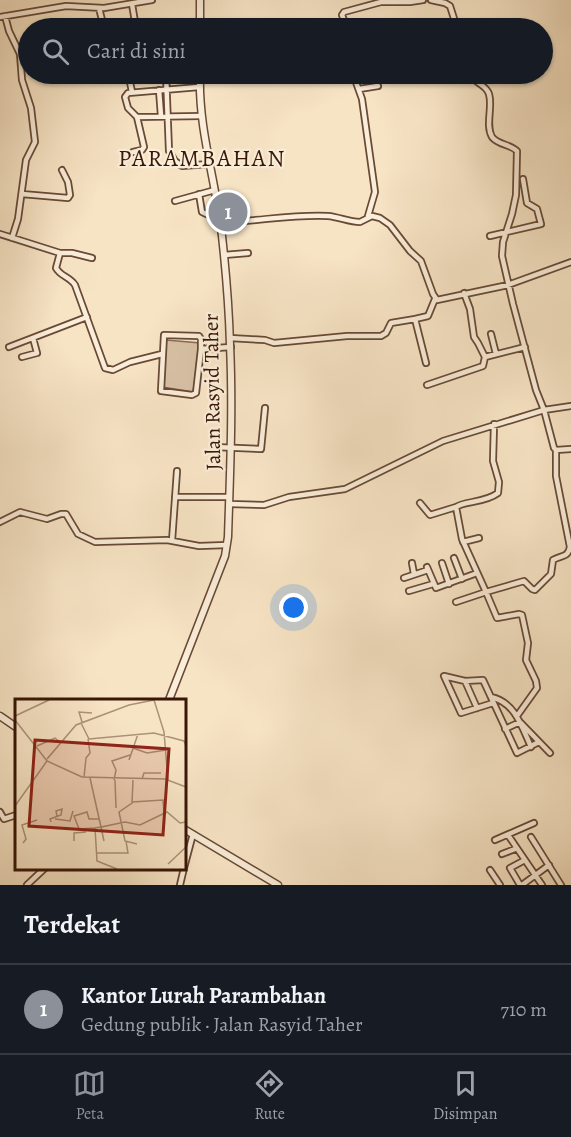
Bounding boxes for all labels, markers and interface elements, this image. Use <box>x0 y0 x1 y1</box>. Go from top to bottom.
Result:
search box <box>18 18 553 84</box>
icon: search <box>39 35 72 68</box>
text: Cari di sini <box>87 36 186 66</box>
district label: PARAMBAHAN <box>118 142 286 174</box>
pin: 1 <box>208 190 248 234</box>
street label: Jalan Rasyid Taher <box>197 313 227 471</box>
your location <box>279 593 308 622</box>
inset map <box>15 699 186 870</box>
text: Terdekat <box>24 907 120 942</box>
text: Kantor Lurah Parambahan <box>81 981 326 1011</box>
text: 1 <box>40 996 47 1023</box>
text: 710 m <box>501 996 547 1023</box>
text: Gedung publik · Jalan Rasyid Taher <box>81 1011 363 1038</box>
tab: Peta <box>73 1067 106 1125</box>
tab: Rute <box>253 1067 286 1125</box>
tab: Disimpan <box>433 1067 498 1125</box>

